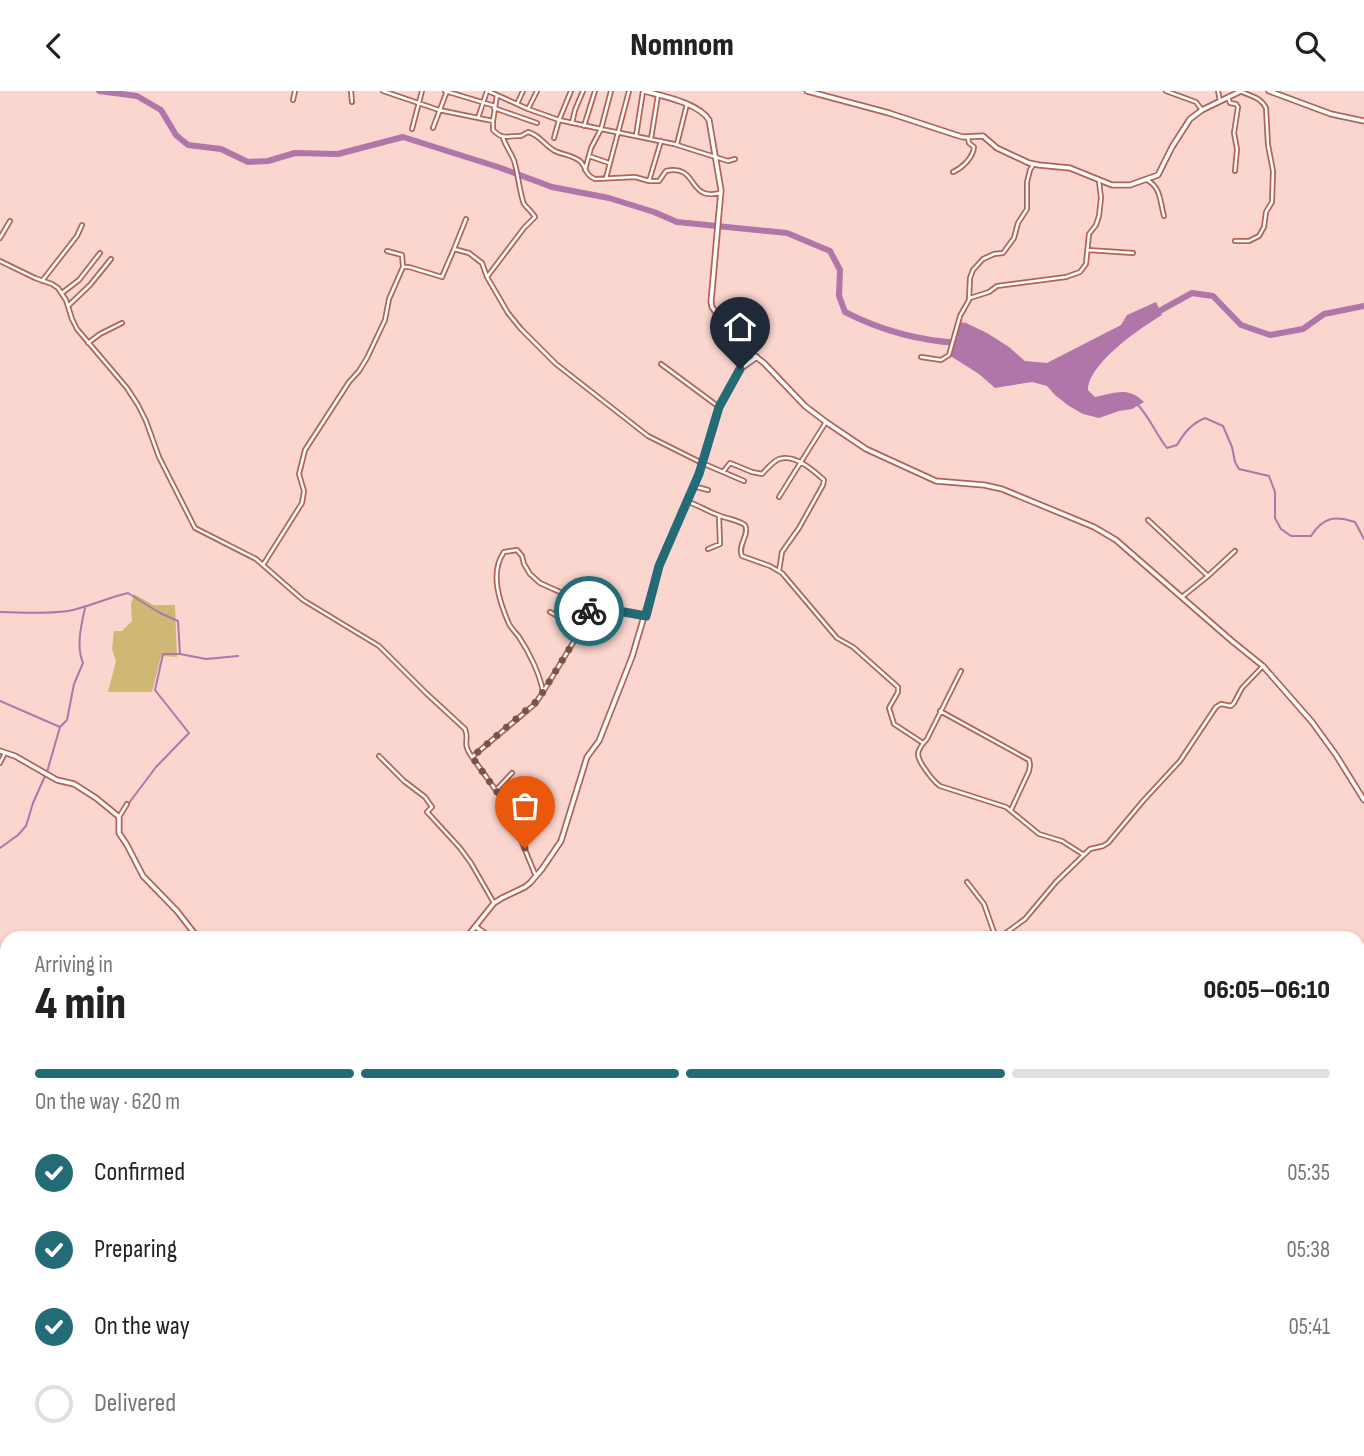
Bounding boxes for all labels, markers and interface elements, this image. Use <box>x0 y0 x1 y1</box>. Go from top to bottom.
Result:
text: Nomnom <box>630 26 734 65</box>
icon: back <box>35 27 73 65</box>
icon: search <box>1291 27 1329 65</box>
pin <box>710 297 770 369</box>
icon: home <box>721 308 759 346</box>
courier <box>554 576 624 646</box>
icon: bike <box>570 592 608 630</box>
pin <box>495 776 555 848</box>
icon: bag <box>506 787 544 825</box>
text: Arriving in <box>35 951 113 979</box>
text: 06:05–06:10 <box>1203 975 1330 1006</box>
text: 4 min <box>35 977 126 1032</box>
text: On the way · 620 m <box>35 1088 180 1116</box>
icon: check <box>35 1154 73 1192</box>
text: Confirmed <box>94 1157 185 1188</box>
text: 05:35 <box>1287 1159 1330 1187</box>
icon: check <box>35 1231 73 1269</box>
text: Preparing <box>94 1234 177 1265</box>
text: 05:38 <box>1286 1236 1330 1264</box>
icon: check <box>35 1308 73 1346</box>
text: On the way <box>94 1311 190 1342</box>
text: 05:41 <box>1288 1313 1330 1341</box>
text: Delivered <box>94 1388 176 1419</box>

